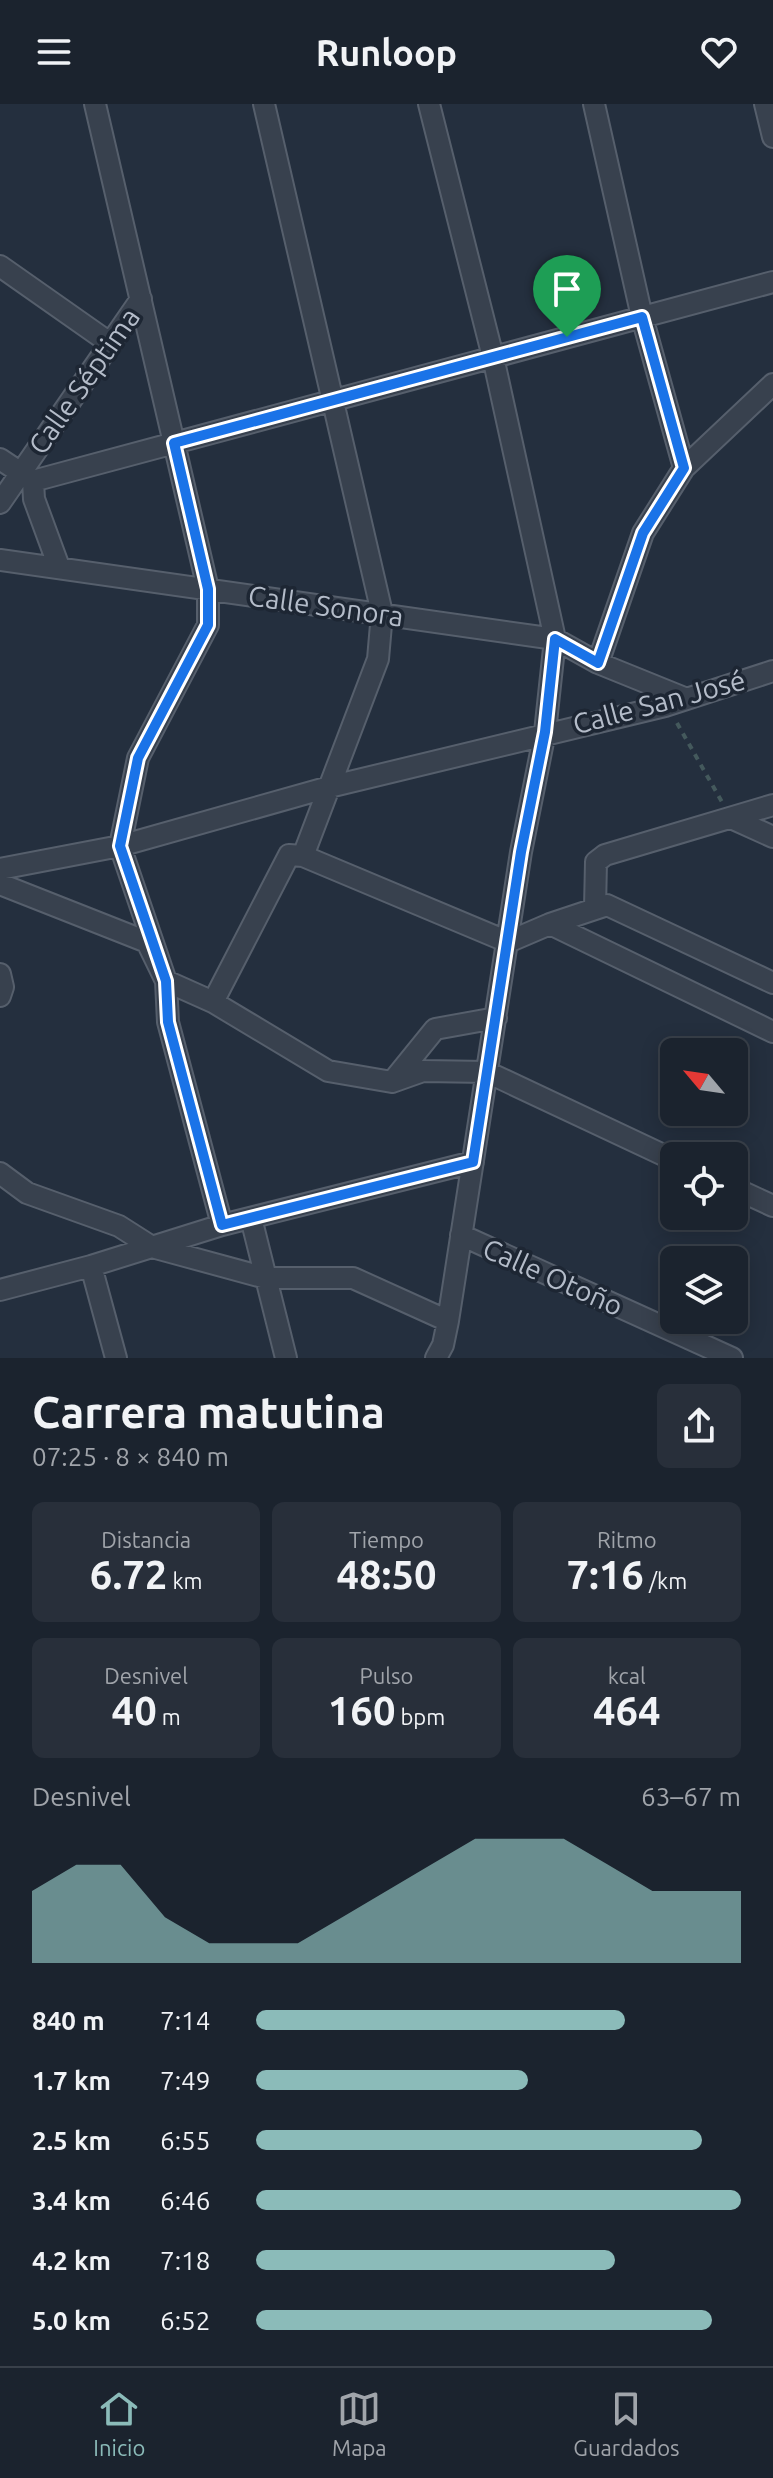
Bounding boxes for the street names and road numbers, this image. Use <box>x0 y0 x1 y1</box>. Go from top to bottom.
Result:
street label: Calle Séptima <box>22 302 145 460</box>
street label: Calle Sonora <box>246 579 406 632</box>
street label: Calle San José <box>569 664 749 739</box>
street label: Calle Otoño <box>479 1232 628 1321</box>

